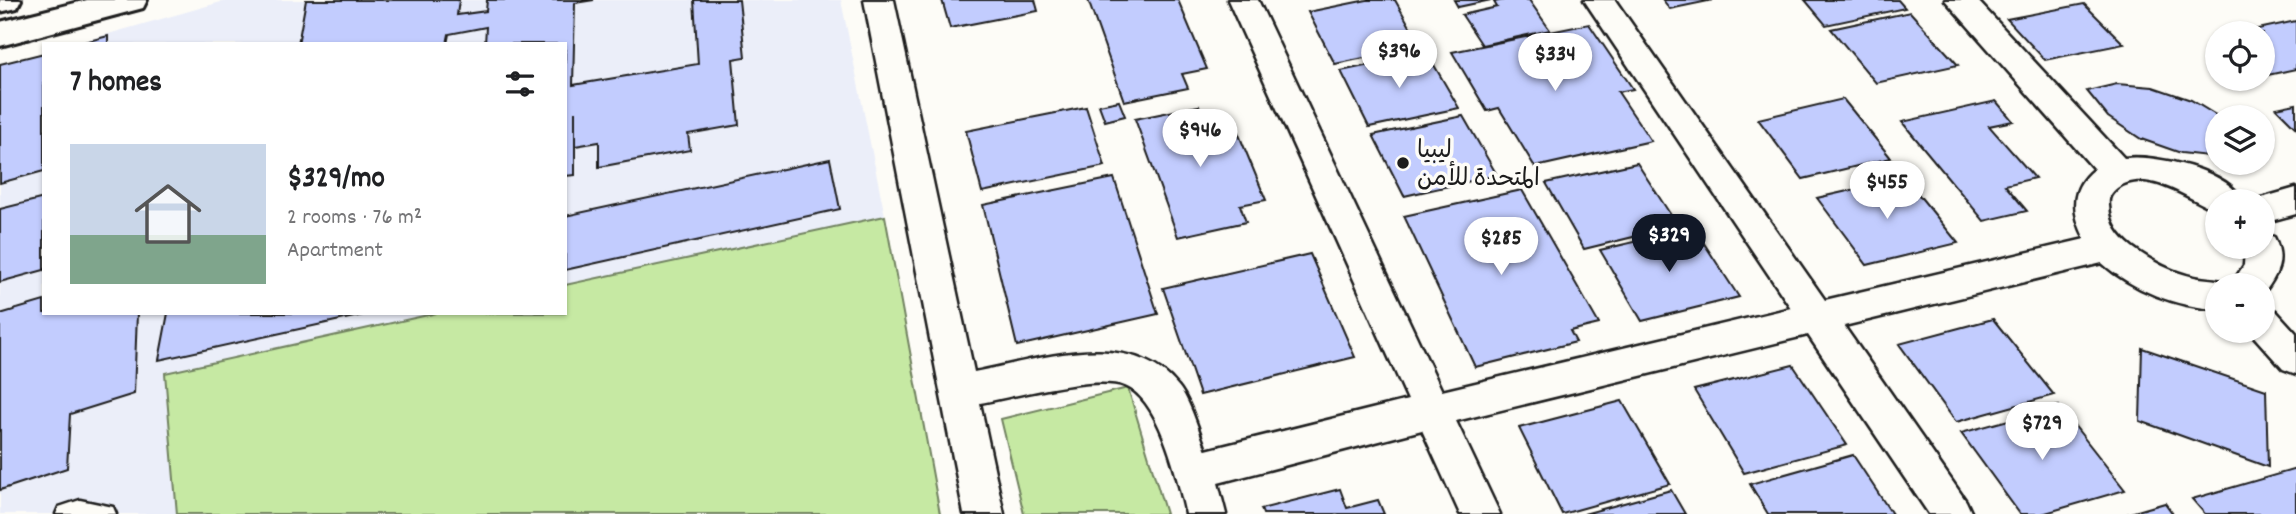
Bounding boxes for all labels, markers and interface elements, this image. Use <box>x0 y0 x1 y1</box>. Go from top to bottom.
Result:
map controls <box>2205 21 2275 343</box>
button: locate <box>2205 21 2275 91</box>
pin: $396 <box>1358 31 1440 90</box>
pin: $334 <box>1514 34 1596 93</box>
text: $396 <box>1377 36 1421 69</box>
text: $334 <box>1534 39 1576 72</box>
text: 7 homes <box>70 63 162 106</box>
icon: filters <box>501 65 539 103</box>
button: layers <box>2205 105 2275 175</box>
pin: $946 <box>1159 110 1241 169</box>
text: $946 <box>1178 115 1222 148</box>
place label: ليبيا المتحدة للأمن <box>1417 135 1540 197</box>
marker: ليبيا المتحدة للأمن <box>1395 155 1411 171</box>
text: $329/mo <box>287 159 385 202</box>
pin: $455 <box>1846 162 1928 221</box>
text: $455 <box>1866 167 1908 200</box>
icon: home <box>126 172 210 256</box>
button: + <box>2205 189 2275 259</box>
text: 2 rooms · 76 m² <box>287 202 422 235</box>
pin: $329 <box>1628 215 1710 274</box>
pin: $285 <box>1460 218 1542 277</box>
text: $329 <box>1648 220 1690 253</box>
text: $285 <box>1480 223 1522 256</box>
text: Apartment <box>287 235 383 268</box>
button: − <box>2205 273 2275 343</box>
pin: $729 <box>2001 402 2083 462</box>
text: $729 <box>2021 408 2063 441</box>

